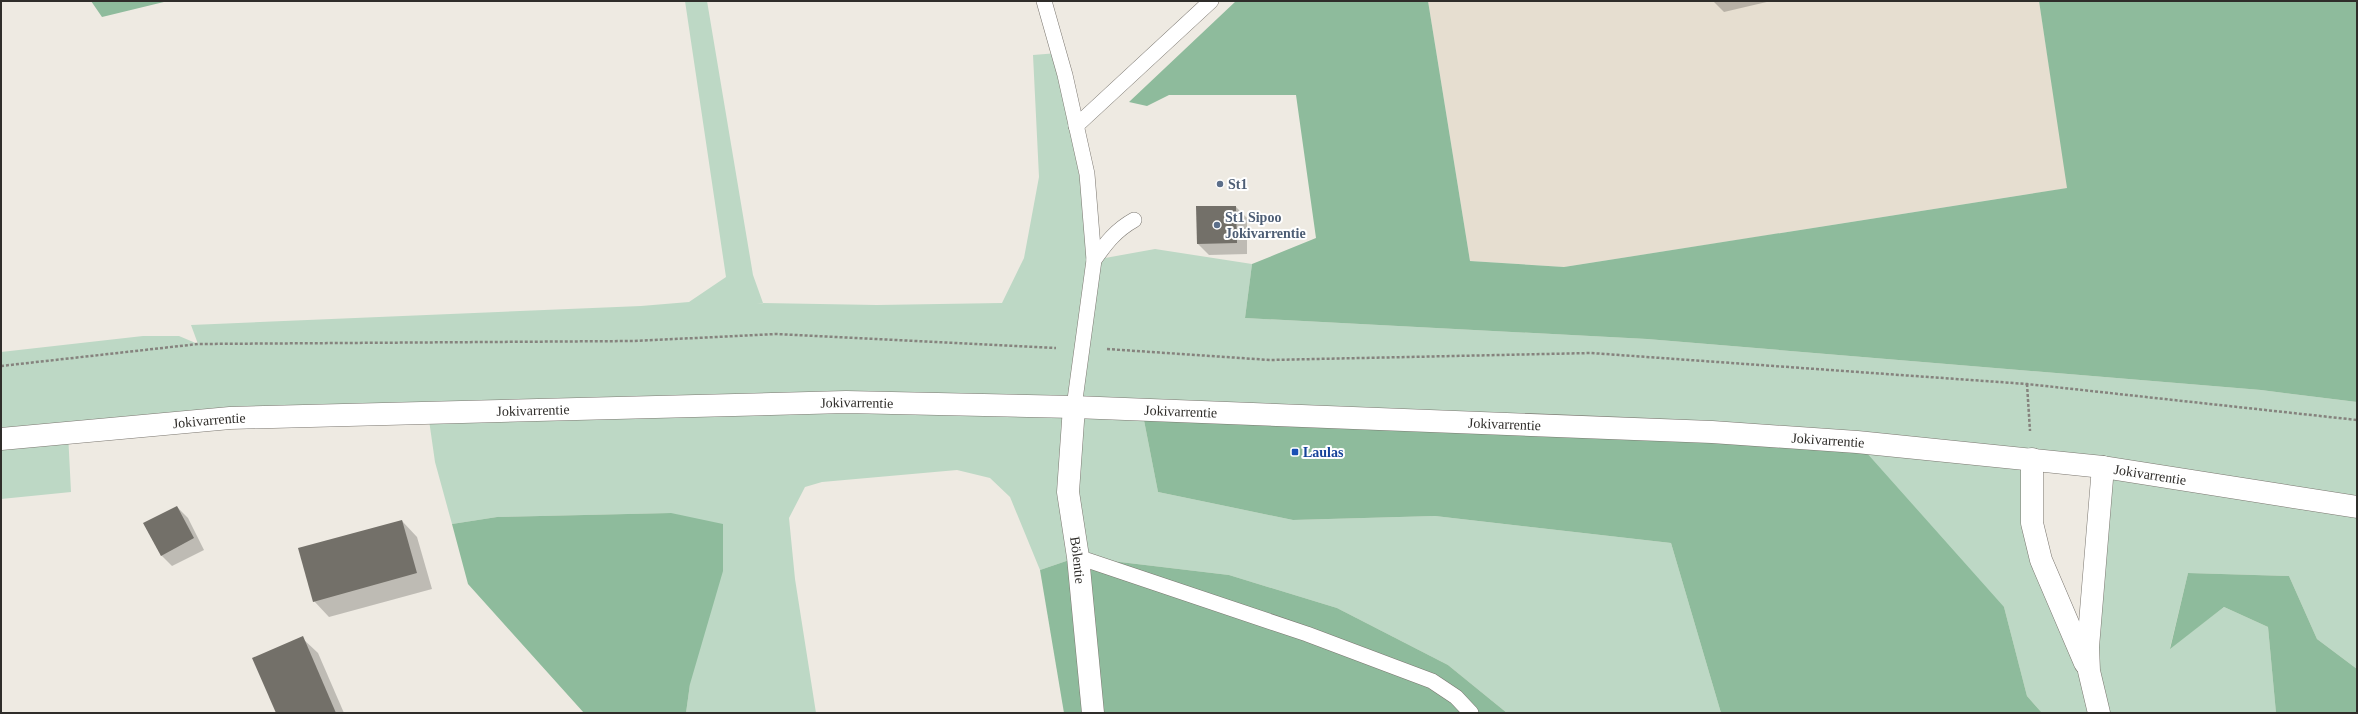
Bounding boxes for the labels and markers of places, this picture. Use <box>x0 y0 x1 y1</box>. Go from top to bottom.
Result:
place label: St1 <box>1228 177 1247 192</box>
marker: St1 <box>1215 179 1225 189</box>
place label: St1 Sipoo Jokivarrentie <box>1225 210 1306 241</box>
marker: St1 Sipoo Jokivarrentie <box>1212 220 1222 230</box>
place label: Laulas <box>1303 445 1344 460</box>
marker: Laulas <box>1290 447 1300 457</box>

